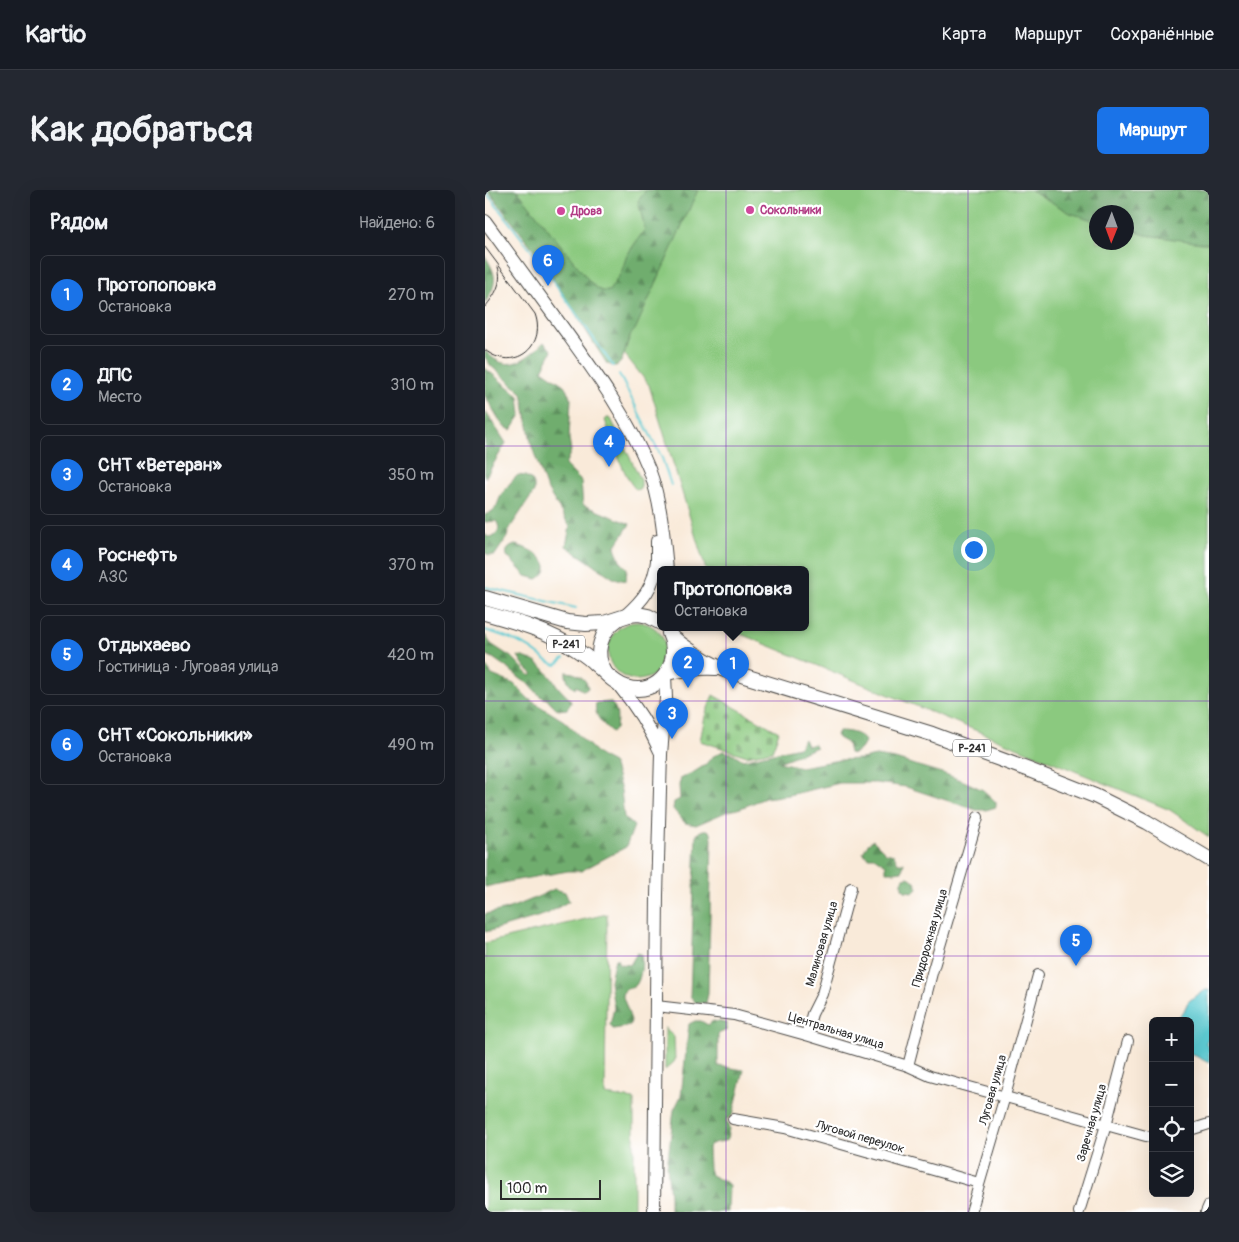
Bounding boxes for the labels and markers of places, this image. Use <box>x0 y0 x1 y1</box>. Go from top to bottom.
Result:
place label: Сокольники <box>760 203 822 218</box>
place label: Дрова <box>570 204 602 219</box>
marker: Сокольники <box>744 204 756 216</box>
marker: Дрова <box>555 205 567 217</box>
pin: 6 <box>532 245 564 286</box>
pin: 4 <box>593 426 625 467</box>
pin: 2 <box>672 647 704 688</box>
pin: 1 <box>717 648 749 689</box>
pin: 3 <box>656 698 688 739</box>
pin: 5 <box>1060 925 1092 966</box>

